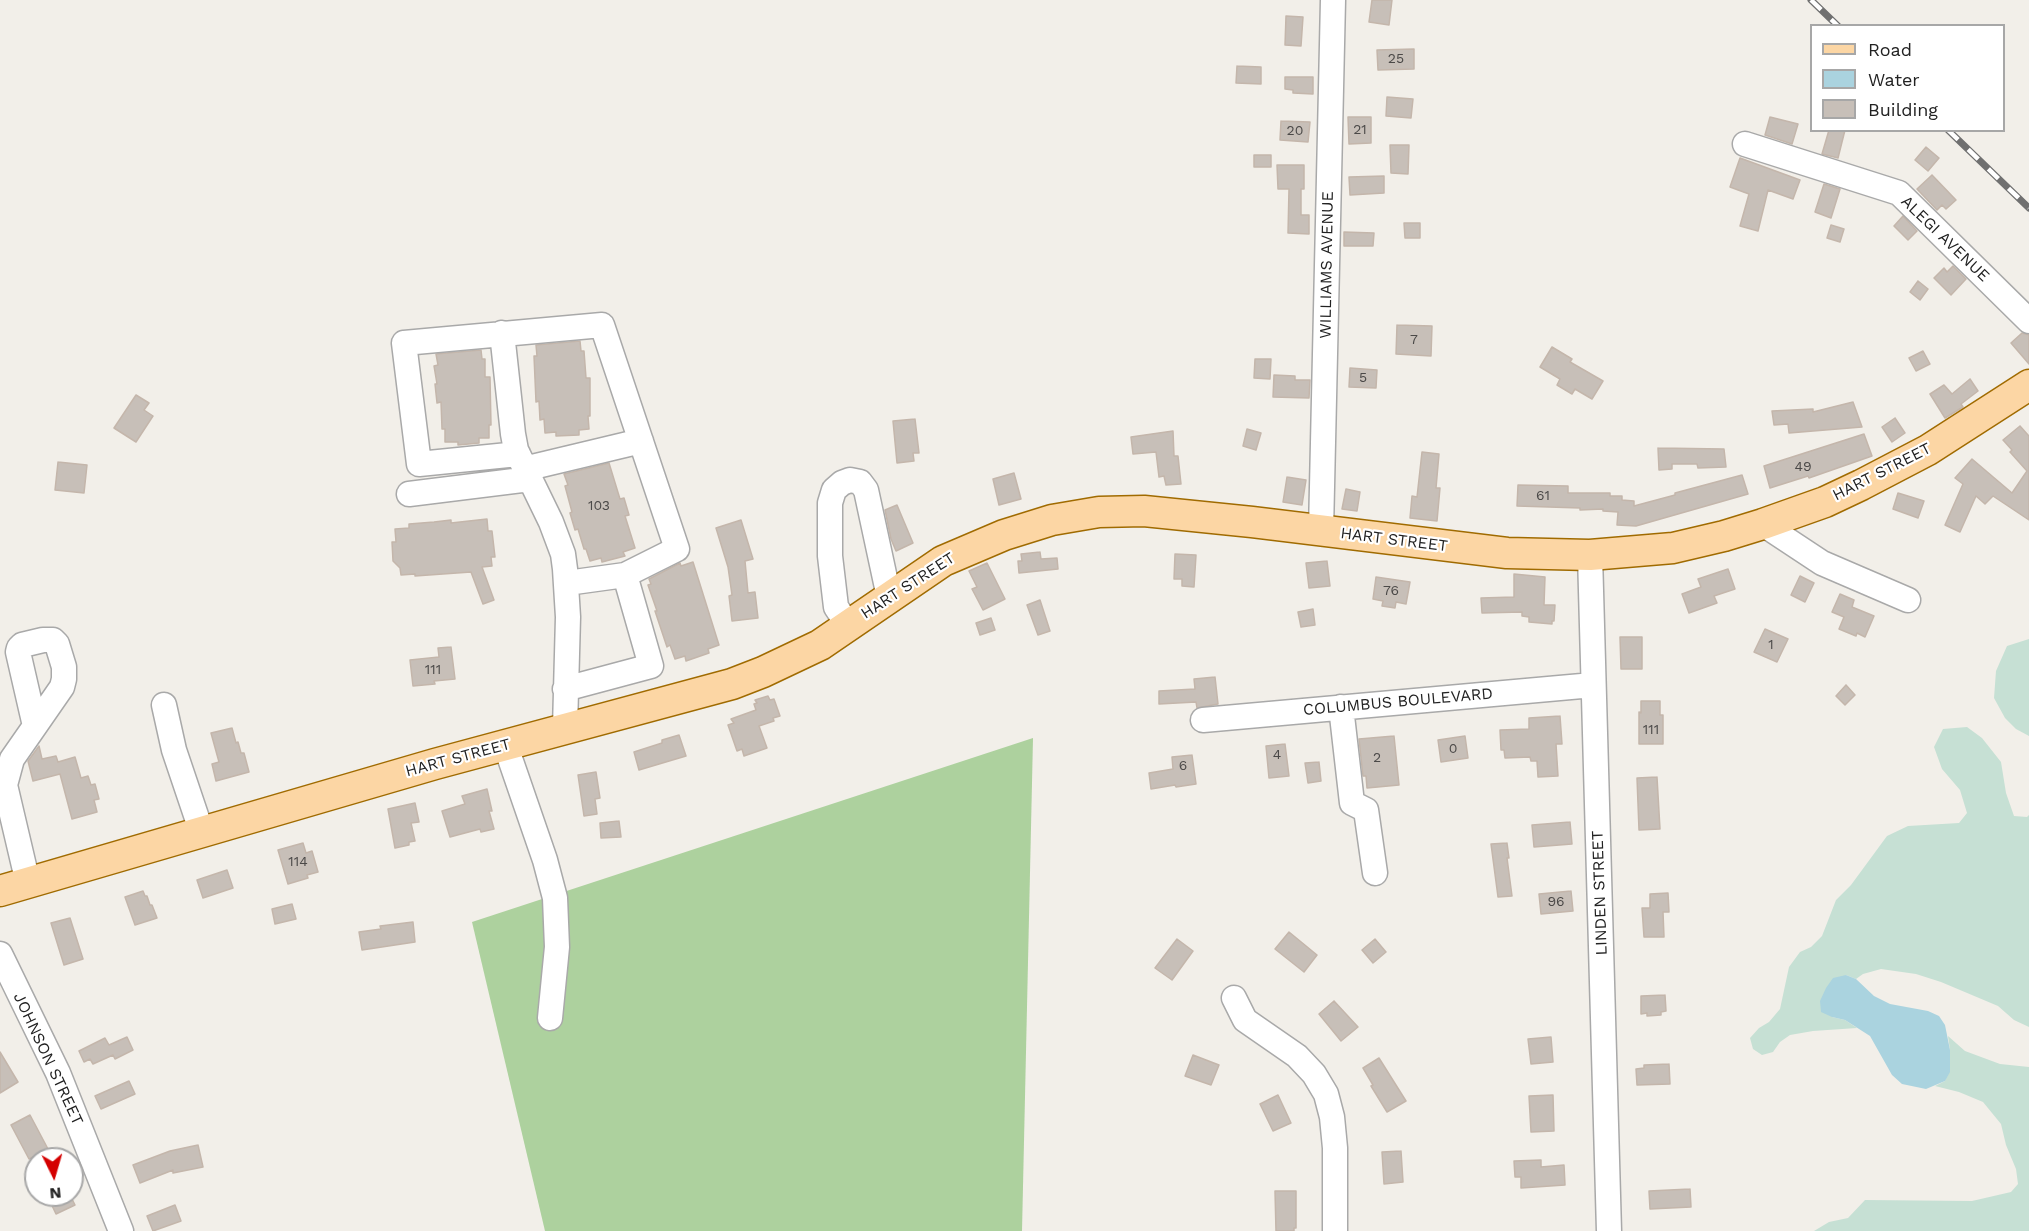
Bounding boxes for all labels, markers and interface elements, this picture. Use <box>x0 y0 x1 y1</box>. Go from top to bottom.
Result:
legend <box>1810 24 2005 132</box>
text: Road <box>1868 39 1912 60</box>
house number: 25 <box>1388 51 1404 67</box>
text: Water <box>1868 69 1920 90</box>
text: Building <box>1868 99 1938 120</box>
house number: 21 <box>1353 122 1367 138</box>
house number: 20 <box>1287 123 1303 139</box>
street label: WILLIAMS AVENUE <box>1316 191 1338 339</box>
street label: ALEGI AVENUE <box>1897 192 1993 286</box>
house number: 7 <box>1410 332 1418 348</box>
house number: 5 <box>1359 370 1367 386</box>
street label: HART STREET <box>1830 439 1934 505</box>
house number: 49 <box>1794 459 1812 475</box>
house number: 61 <box>1536 488 1550 504</box>
house number: 103 <box>588 498 610 514</box>
street label: HART STREET <box>1339 524 1449 556</box>
street label: HART STREET <box>858 549 958 623</box>
house number: 76 <box>1383 583 1399 599</box>
house number: 1 <box>1768 637 1774 653</box>
house number: 111 <box>425 662 441 678</box>
street label: COLUMBUS BOULEVARD <box>1302 684 1494 720</box>
house number: 111 <box>1643 722 1659 738</box>
street label: HART STREET <box>403 735 513 781</box>
house number: 0 <box>1449 741 1457 757</box>
house number: 4 <box>1273 747 1281 763</box>
house number: 2 <box>1373 750 1381 766</box>
house number: 6 <box>1179 758 1187 774</box>
street label: LINDEN STREET <box>1588 830 1612 956</box>
house number: 114 <box>288 854 308 870</box>
house number: 96 <box>1547 894 1565 910</box>
street label: JOHNSON STREET <box>9 990 87 1128</box>
north arrow <box>24 1147 84 1207</box>
text: N <box>49 1183 62 1203</box>

